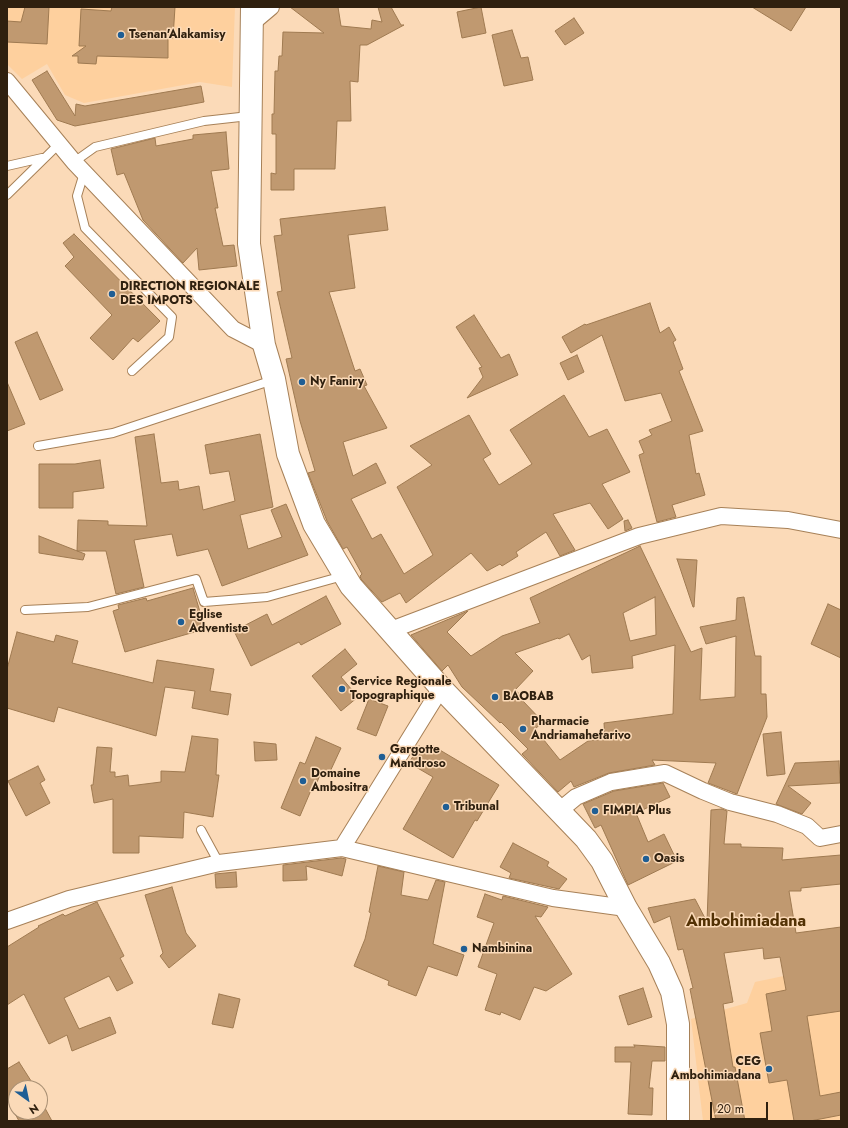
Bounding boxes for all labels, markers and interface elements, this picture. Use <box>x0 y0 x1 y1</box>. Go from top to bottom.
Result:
place label: Tsenan'Alakamisy <box>129 28 225 42</box>
marker: Tsenan'Alakamisy <box>116 30 126 40</box>
place label: DIRECTION REGIONALE DES IMPOTS <box>120 280 260 308</box>
marker: DIRECTION REGIONALE DES IMPOTS <box>107 289 117 299</box>
place label: Ny Faniry <box>310 375 364 389</box>
marker: Ny Faniry <box>297 377 307 387</box>
place label: Eglise Adventiste <box>189 608 248 636</box>
marker: Eglise Adventiste <box>176 617 186 627</box>
place label: Service Regionale Topographique <box>350 675 452 703</box>
marker: Service Regionale Topographique <box>337 684 347 694</box>
place label: BAOBAB <box>503 690 554 704</box>
marker: BAOBAB <box>490 692 500 702</box>
place label: Pharmacie Andriamahefarivo <box>531 715 631 743</box>
marker: Pharmacie Andriamahefarivo <box>518 724 528 734</box>
place label: Gargotte Mandroso <box>390 743 446 771</box>
marker: Gargotte Mandroso <box>377 752 387 762</box>
place label: Domaine Ambositra <box>311 767 368 795</box>
marker: Domaine Ambositra <box>298 776 308 786</box>
place label: Tribunal <box>454 800 499 814</box>
marker: Tribunal <box>441 802 451 812</box>
place label: FIMPIA Plus <box>603 804 671 818</box>
marker: FIMPIA Plus <box>590 806 600 816</box>
place label: Oasis <box>654 852 685 866</box>
marker: Oasis <box>641 854 651 864</box>
district label: Ambohimiadana <box>686 912 806 932</box>
place label: Nambinina <box>472 942 532 956</box>
marker: Nambinina <box>459 944 469 954</box>
place label: CEG Ambohimiadana <box>671 1055 761 1083</box>
marker: CEG Ambohimiadana <box>764 1064 774 1074</box>
north arrow <box>8 1080 48 1120</box>
scale bar <box>712 1094 770 1120</box>
text: N <box>26 1100 42 1118</box>
text: 20 m <box>717 1100 744 1118</box>

